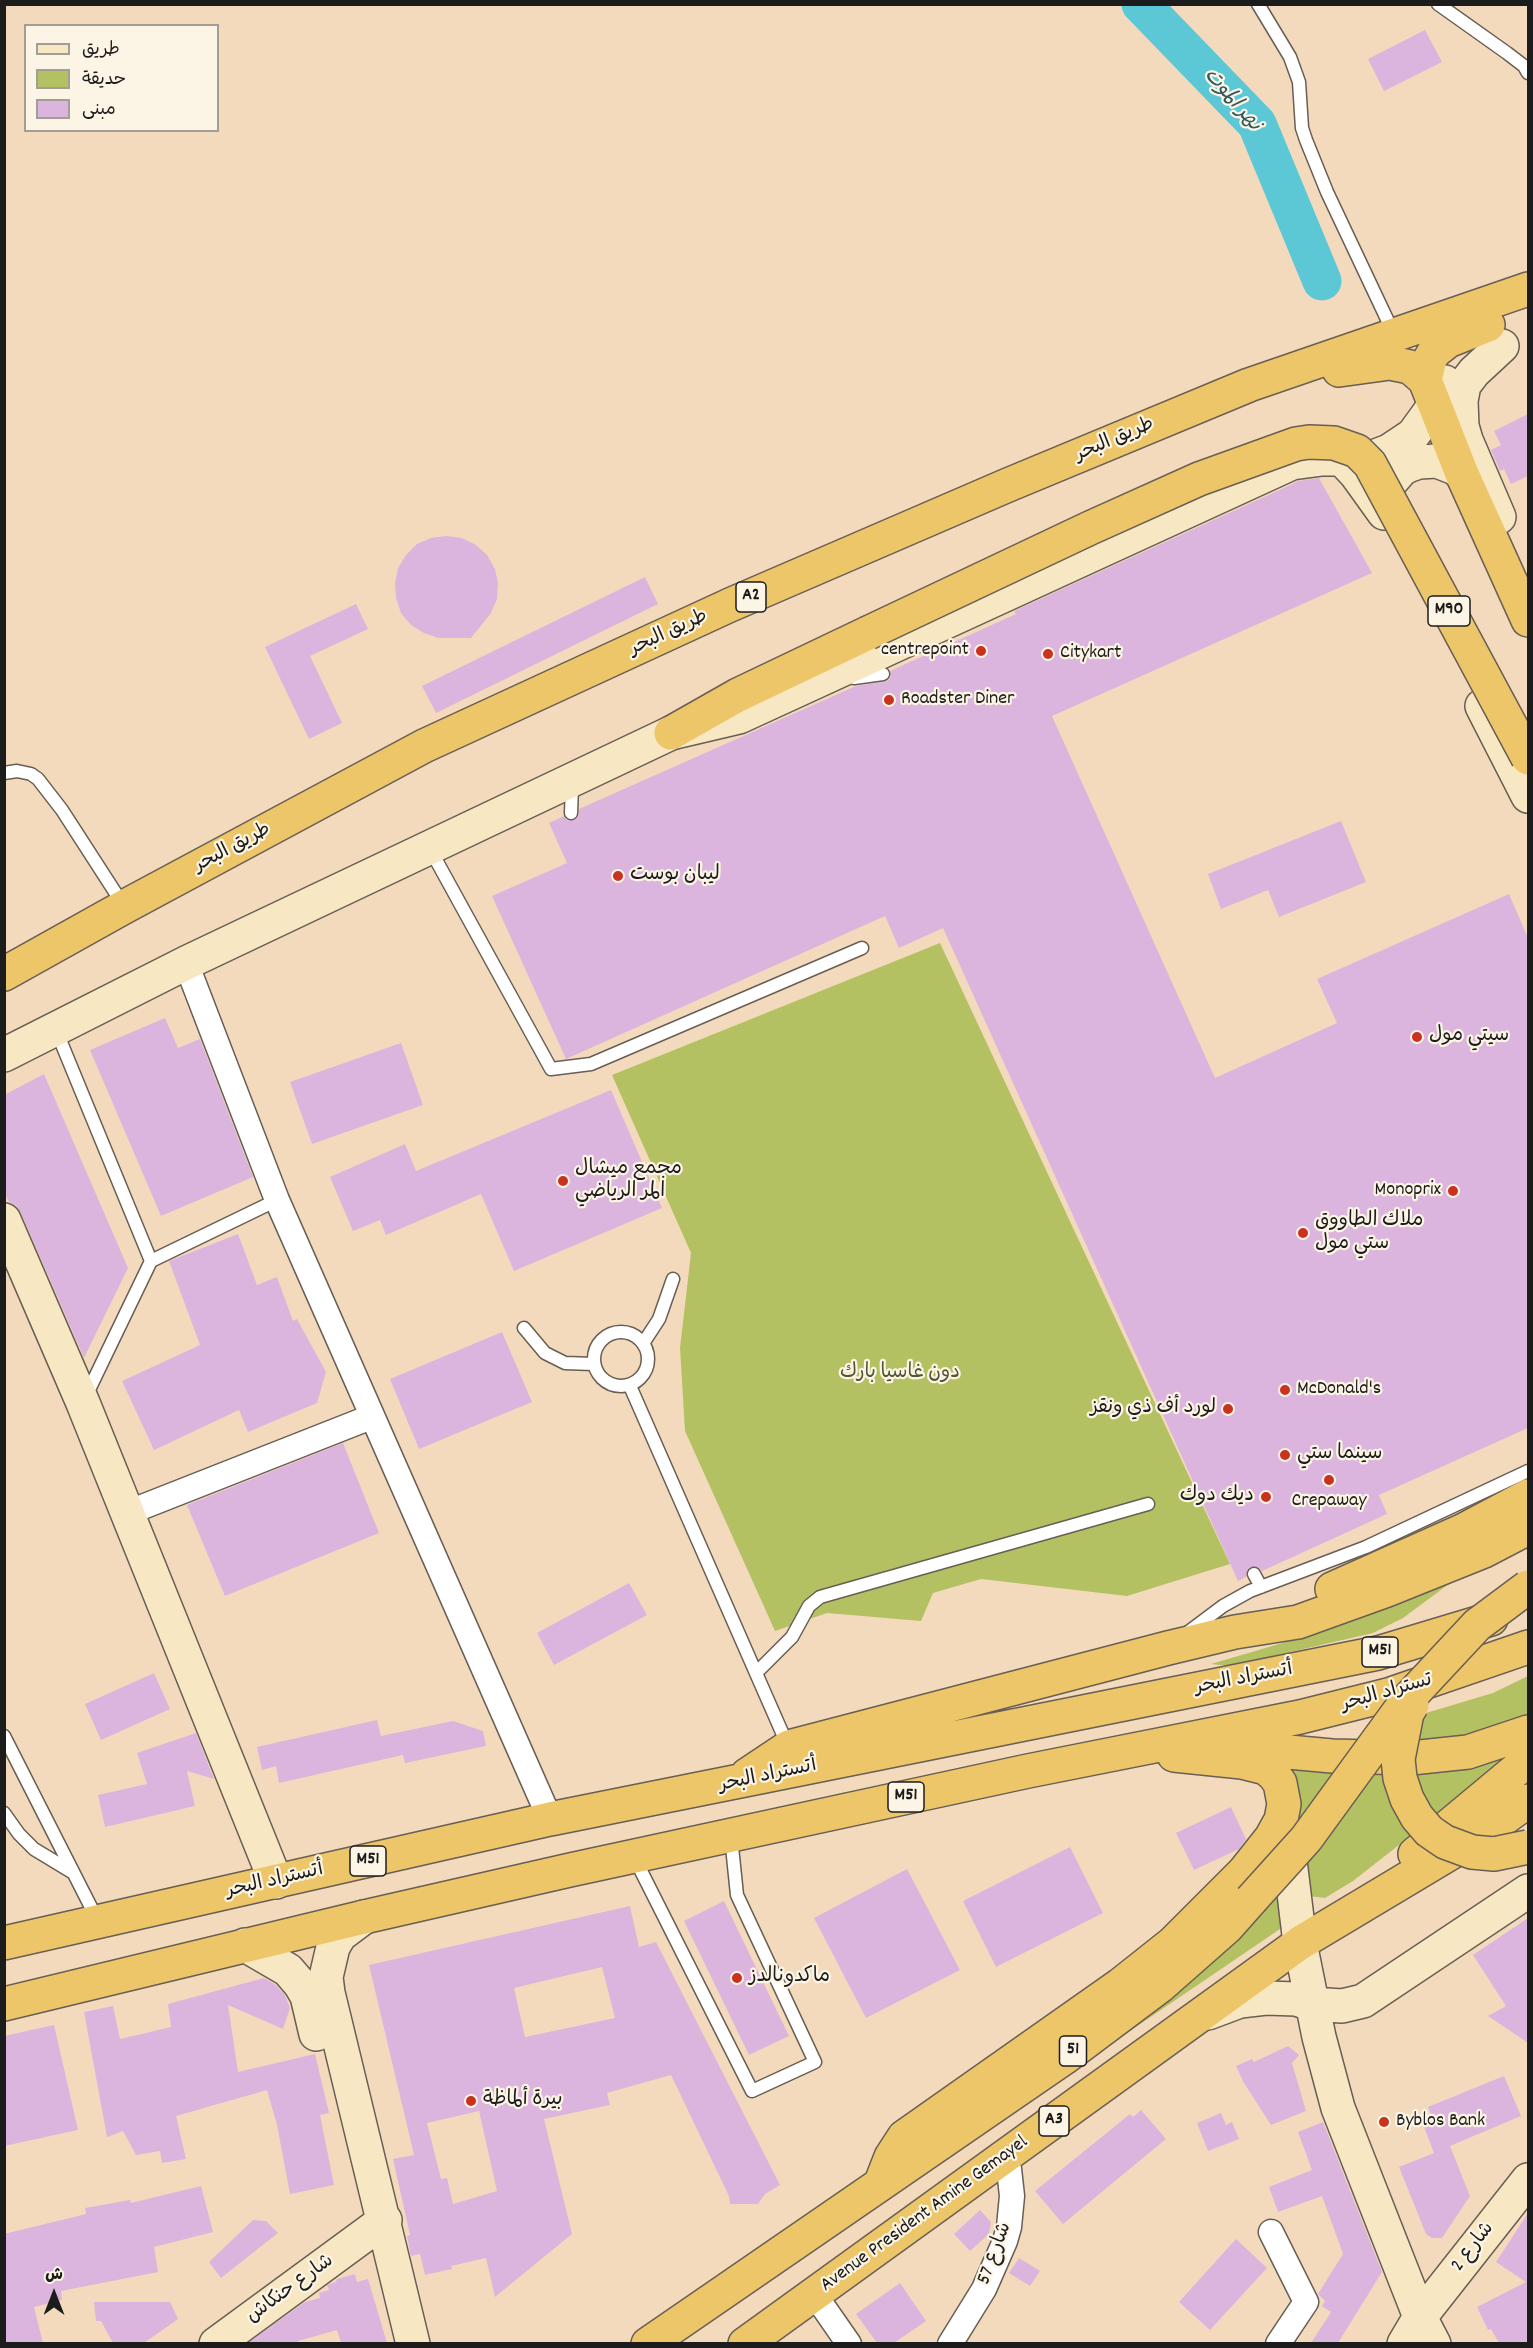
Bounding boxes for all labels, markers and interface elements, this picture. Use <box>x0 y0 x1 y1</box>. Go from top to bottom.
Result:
legend <box>24 24 219 132</box>
text: طريق <box>82 38 120 63</box>
water label: نهر الموت <box>1197 64 1265 138</box>
text: حديقة <box>82 68 126 93</box>
text: مبنى <box>82 98 116 123</box>
street label: طريق البحر <box>1072 414 1158 468</box>
road number: A2 <box>736 582 766 612</box>
road number: M90 <box>1428 596 1470 626</box>
street label: طريق البحر <box>626 605 712 663</box>
place label: centrepoint <box>881 639 969 663</box>
place label: Citykart <box>1060 642 1121 666</box>
marker: centrepoint <box>974 644 988 658</box>
marker: Citykart <box>1041 647 1055 661</box>
place label: Roadster Diner <box>901 688 1014 712</box>
marker: Roadster Diner <box>882 693 896 707</box>
street label: طريق البحر <box>190 819 276 879</box>
place label: ليبان بوست <box>630 864 720 888</box>
marker: ليبان بوست <box>611 869 625 883</box>
place label: سيتي مول <box>1429 1025 1509 1049</box>
marker: سيتي مول <box>1410 1030 1424 1044</box>
place label: مجمع ميشال المر الرياضي <box>575 1158 682 1205</box>
marker: مجمع ميشال المر الرياضي <box>556 1174 570 1188</box>
place label: Monoprix <box>1375 1179 1441 1203</box>
marker: Monoprix <box>1446 1184 1460 1198</box>
place label: ملاك الطاووق ستي مول <box>1315 1210 1423 1257</box>
marker: ملاك الطاووق ستي مول <box>1296 1226 1310 1240</box>
park label: دون غاسيا بارك <box>840 1362 960 1386</box>
place label: McDonald's <box>1297 1378 1381 1402</box>
marker: McDonald's <box>1278 1383 1292 1397</box>
place label: لورد أف ذي ونقز <box>1090 1397 1216 1421</box>
marker: لورد أف ذي ونقز <box>1221 1402 1235 1416</box>
place label: سينما ستي <box>1297 1443 1382 1467</box>
marker: سينما ستي <box>1278 1448 1292 1462</box>
marker: Crepaway <box>1322 1473 1336 1487</box>
place label: ديك دوك <box>1180 1485 1254 1509</box>
marker: ديك دوك <box>1259 1490 1273 1504</box>
place label: Crepaway <box>1291 1490 1367 1514</box>
road number: M51 <box>1362 1637 1398 1667</box>
street label: أتستراد البحر <box>1193 1659 1295 1701</box>
street label: تستراد البحر <box>1339 1670 1435 1718</box>
street label: أتستراد البحر <box>717 1755 819 1799</box>
road number: M51 <box>888 1782 924 1812</box>
road number: M51 <box>350 1846 386 1876</box>
street label: أتستراد البحر <box>224 1859 326 1905</box>
place label: ماكدونالدز <box>749 1966 830 1990</box>
marker: ماكدونالدز <box>730 1971 744 1985</box>
road number: 51 <box>1060 2036 1086 2066</box>
place label: بيرة ألماظة <box>483 2089 563 2113</box>
marker: بيرة ألماظة <box>464 2094 478 2108</box>
road number: A3 <box>1039 2106 1069 2136</box>
place label: Byblos Bank <box>1396 2110 1485 2134</box>
marker: Byblos Bank <box>1377 2115 1391 2129</box>
street label: Avenue President Amine Gemayel <box>817 2132 1033 2298</box>
street label: شارع 2 <box>1447 2218 1501 2278</box>
street label: شارع 57 <box>973 2219 1019 2289</box>
street label: شارع حنكاش <box>243 2250 339 2330</box>
north arrow <box>24 2264 84 2324</box>
text: ش <box>45 2264 63 2287</box>

